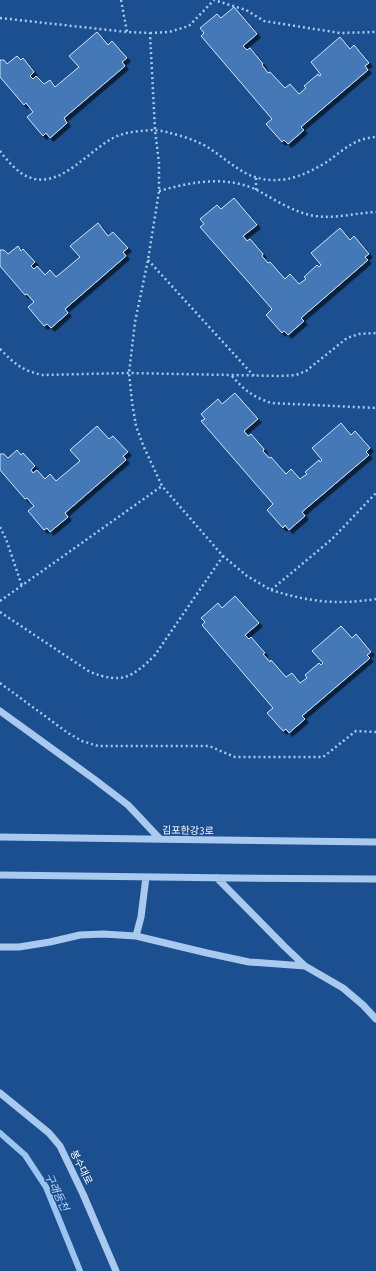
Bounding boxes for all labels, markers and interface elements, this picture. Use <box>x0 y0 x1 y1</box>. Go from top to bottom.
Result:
street label: 김포한강3로 <box>162 825 214 836</box>
street label: 봉수대로 <box>69 1148 95 1186</box>
water label: 구래동천 <box>43 1171 72 1215</box>

